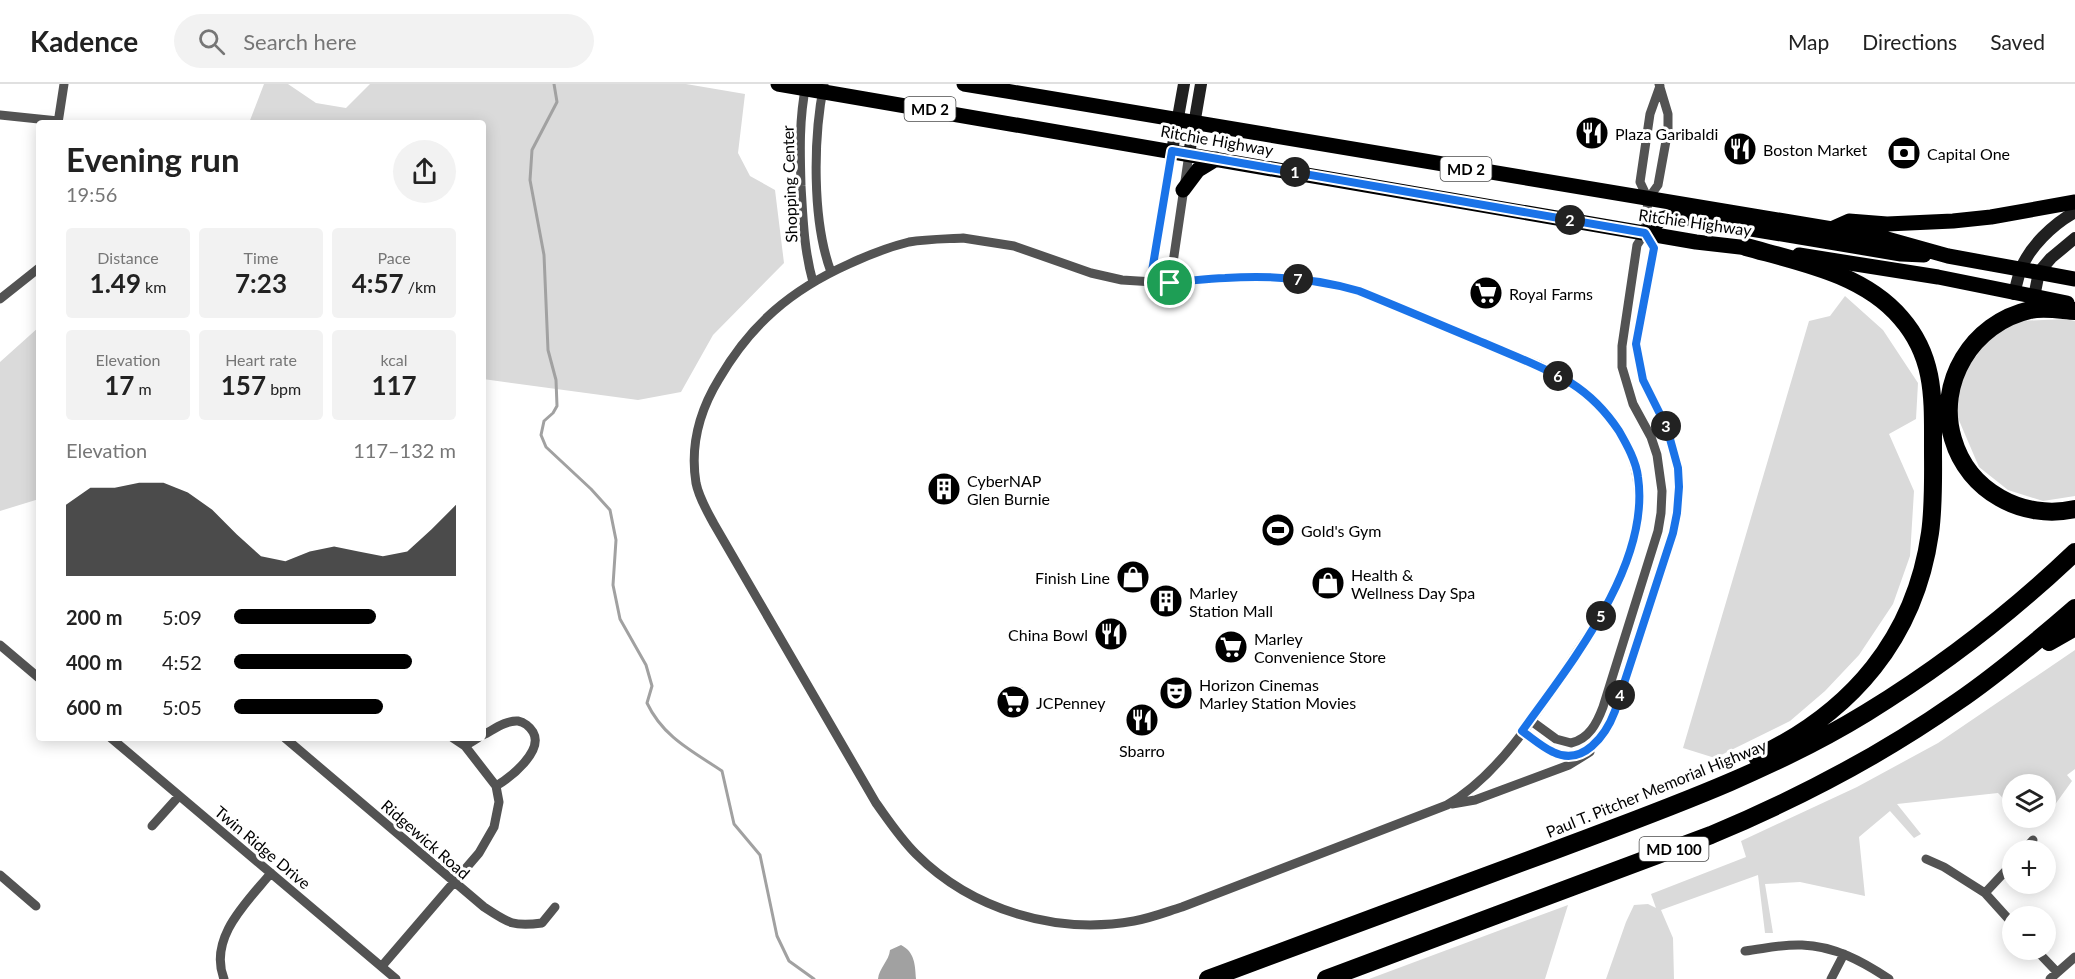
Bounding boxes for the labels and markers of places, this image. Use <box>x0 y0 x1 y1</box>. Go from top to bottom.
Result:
restaurant icon: Plaza Garibaldi <box>1574 115 1610 151</box>
place label: Plaza Garibaldi <box>1615 124 1718 143</box>
restaurant icon: Boston Market <box>1722 131 1758 167</box>
bank icon: Capital One <box>1886 135 1922 171</box>
place label: Boston Market <box>1763 140 1867 159</box>
place label: Capital One <box>1927 144 2010 163</box>
pin: 1 <box>1280 157 1310 187</box>
pin: 2 <box>1555 205 1585 235</box>
pin <box>1144 257 1195 308</box>
pin: 7 <box>1283 264 1313 294</box>
supermarket icon: Royal Farms <box>1468 275 1504 311</box>
place label: Royal Farms <box>1509 284 1593 303</box>
pin: 6 <box>1543 361 1573 391</box>
pin: 3 <box>1651 411 1681 441</box>
building icon: CyberNAP Glen Burnie <box>926 471 962 507</box>
place label: CyberNAP Glen Burnie <box>967 471 1050 508</box>
sports icon: Gold's Gym <box>1260 512 1296 548</box>
place label: Gold's Gym <box>1301 521 1381 540</box>
shop icon: Finish Line <box>1115 559 1151 595</box>
shop icon: Health & Wellness Day Spa <box>1310 565 1346 601</box>
place label: Health & Wellness Day Spa <box>1351 565 1475 602</box>
place label: Finish Line <box>1035 568 1110 587</box>
building icon: Marley Station Mall <box>1148 583 1184 619</box>
place label: Marley Station Mall <box>1189 583 1273 620</box>
pin: 5 <box>1586 601 1616 631</box>
restaurant icon: China Bowl <box>1093 616 1129 652</box>
place label: China Bowl <box>1008 625 1088 644</box>
supermarket icon: Marley Convenience Store <box>1213 629 1249 665</box>
place label: Marley Convenience Store <box>1254 629 1386 666</box>
theatre icon: Horizon Cinemas Marley Station Movies <box>1158 675 1194 711</box>
place label: Horizon Cinemas Marley Station Movies <box>1199 675 1356 712</box>
pin: 4 <box>1605 680 1635 710</box>
supermarket icon: JCPenney <box>995 684 1031 720</box>
place label: JCPenney <box>1036 693 1106 712</box>
restaurant icon: Sbarro <box>1124 702 1160 738</box>
place label: Sbarro <box>1119 741 1165 760</box>

